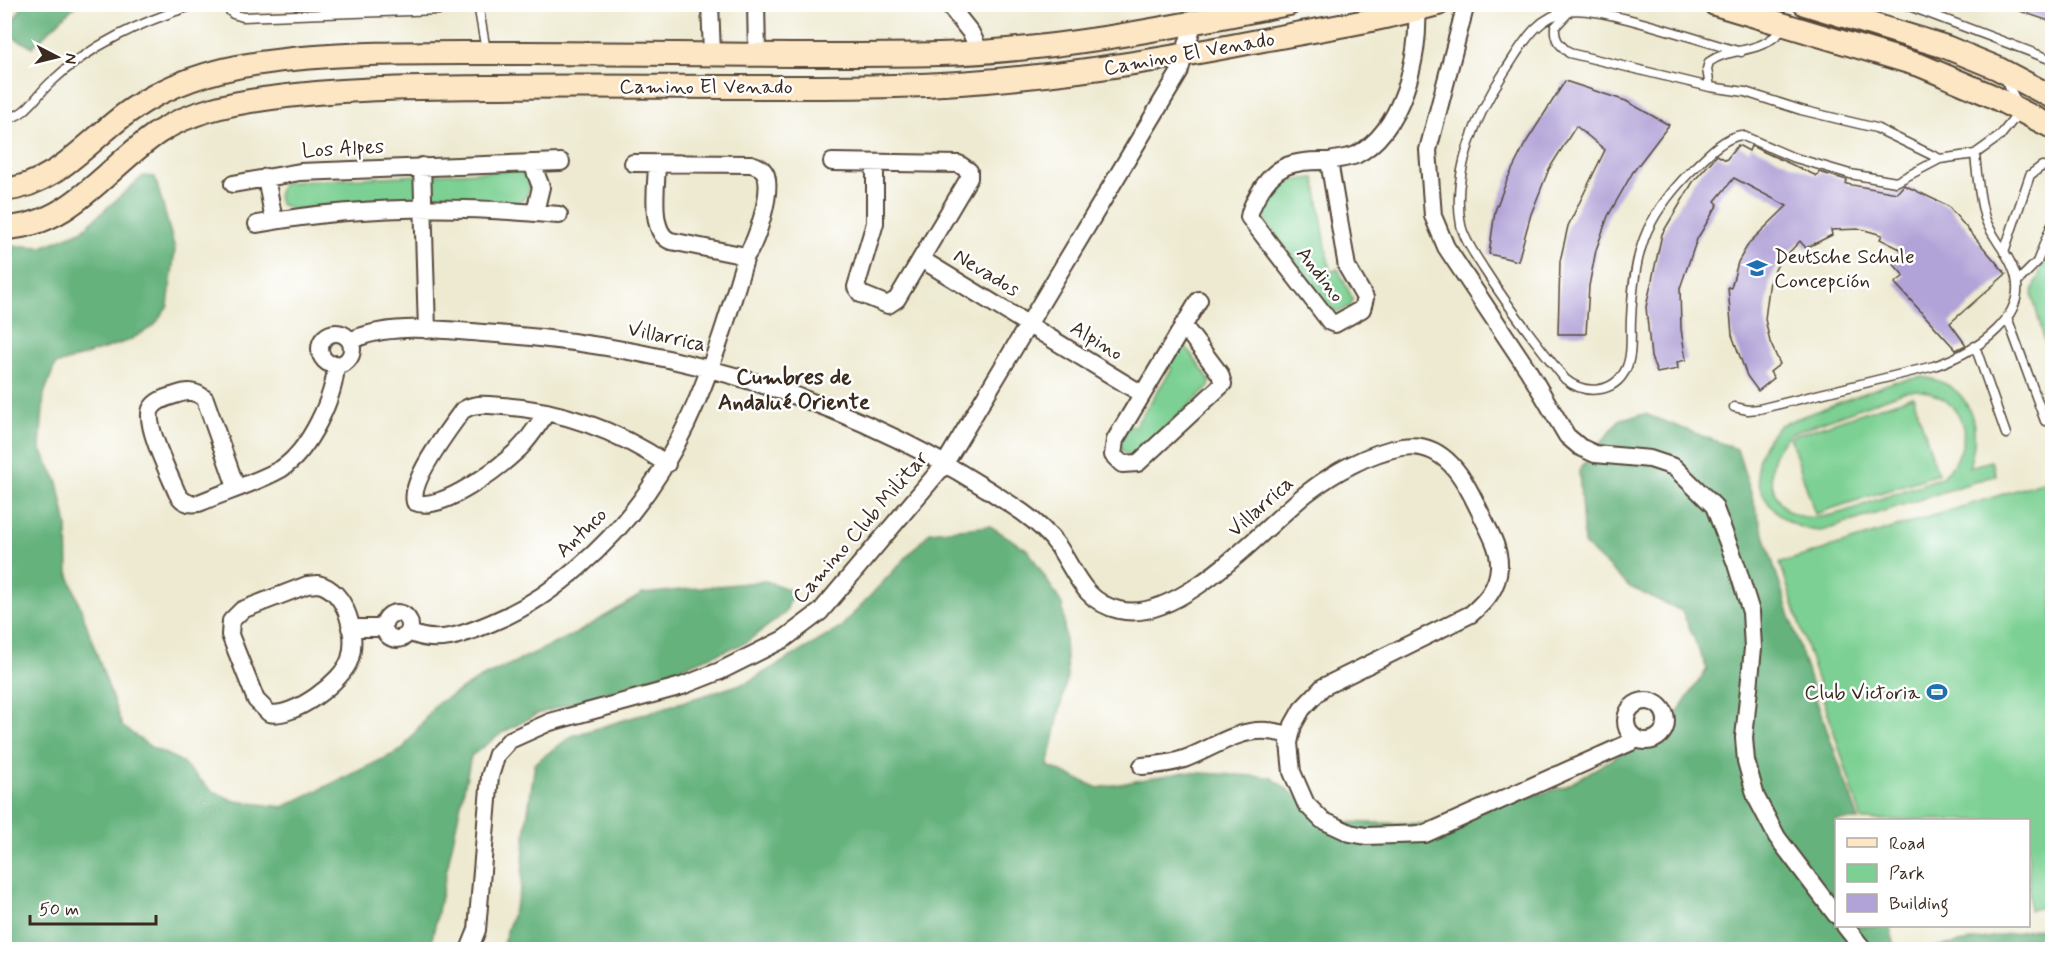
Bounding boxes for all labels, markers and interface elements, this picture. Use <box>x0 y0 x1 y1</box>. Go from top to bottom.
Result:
street label: Camino El Venado <box>1101 25 1277 83</box>
north arrow <box>27 27 87 87</box>
text: N <box>59 52 81 65</box>
street label: Camino El Venado <box>619 73 793 101</box>
street label: Los Alpes <box>301 133 385 165</box>
street label: Andino <box>1290 241 1351 308</box>
street label: Nevados <box>948 242 1025 304</box>
place label: Deutsche Schule Concepción <box>1774 243 1915 295</box>
school or university icon: Deutsche Schule Concepción <box>1745 256 1769 280</box>
street label: Alpino <box>1065 314 1128 368</box>
street label: Villarrica <box>625 315 709 359</box>
district label: Cumbres de Andalué Oriente <box>718 364 870 417</box>
street label: Camino Club Militar <box>786 445 935 610</box>
street label: Villarrica <box>1222 470 1300 544</box>
street label: Antuco <box>550 501 614 564</box>
place label: Club Victoria <box>1804 679 1920 707</box>
sports icon: Club Victoria <box>1925 680 1949 704</box>
legend <box>1835 819 2030 927</box>
text: Road <box>1889 832 1925 856</box>
text: Park <box>1889 862 1925 886</box>
scale bar <box>30 888 156 926</box>
text: Building <box>1889 892 1949 918</box>
text: 50 m <box>39 898 79 922</box>

